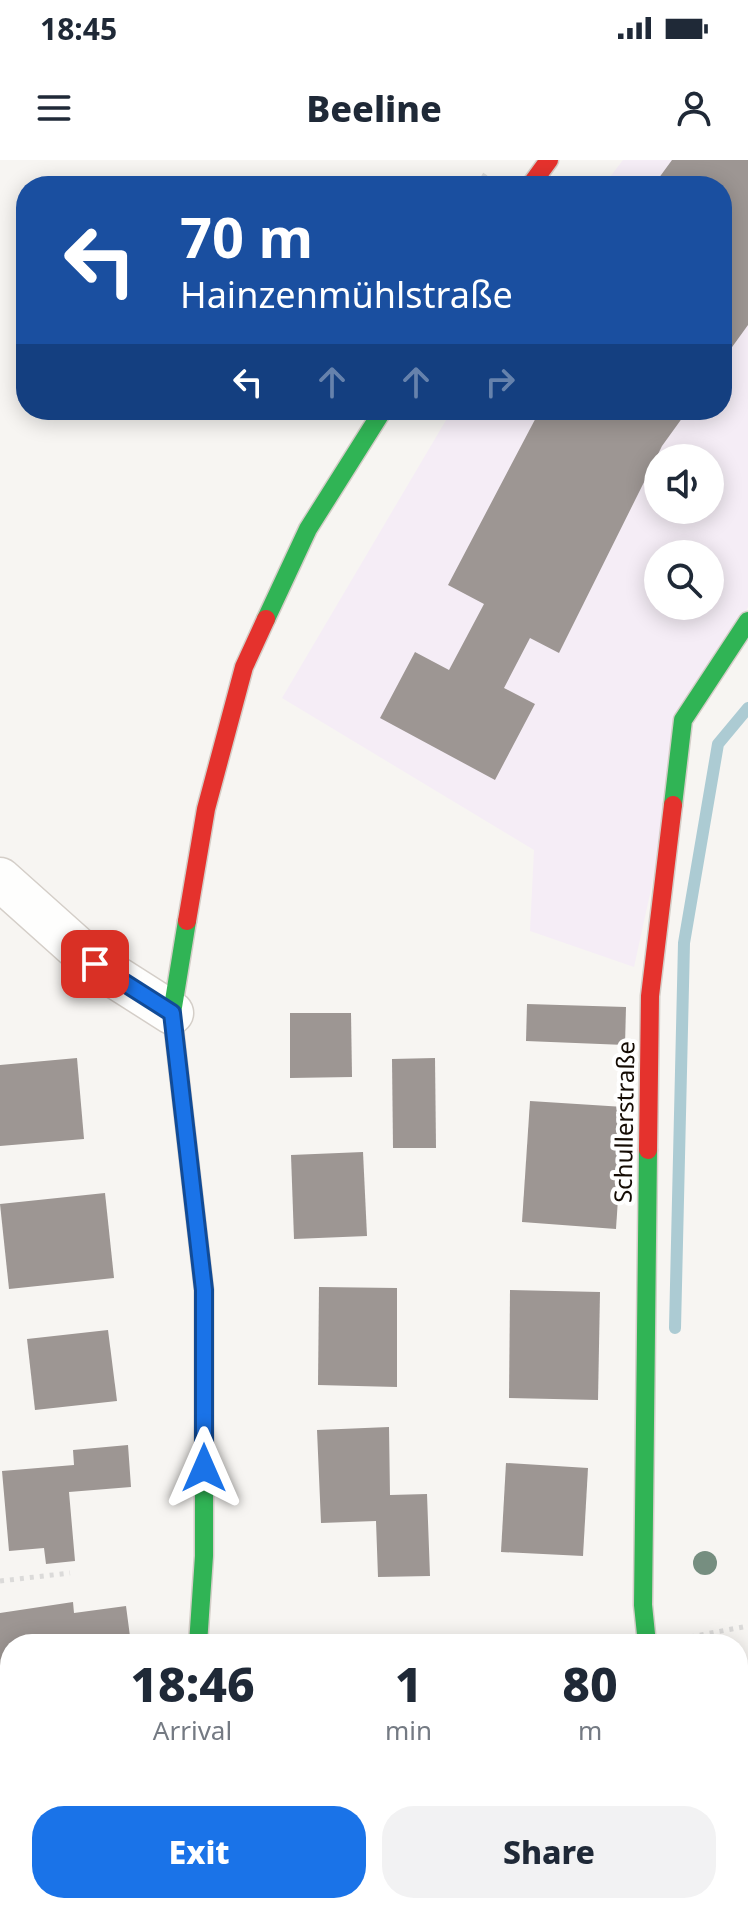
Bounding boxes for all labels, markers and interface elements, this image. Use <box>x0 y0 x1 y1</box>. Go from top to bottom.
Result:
text: 18:45 <box>40 8 117 49</box>
text: Beeline <box>306 84 442 133</box>
icon: menu <box>32 86 76 130</box>
icon: person <box>672 86 716 130</box>
text: 70 m <box>180 198 313 274</box>
icon: left <box>48 208 152 312</box>
text: Hainzenmühlstraße <box>180 270 513 319</box>
icon: left <box>226 360 270 404</box>
icon: ahead <box>310 360 354 404</box>
icon: ahead <box>394 360 438 404</box>
icon: right <box>478 360 522 404</box>
map controls <box>644 444 724 620</box>
button: sound <box>644 444 724 524</box>
button: search <box>644 540 724 620</box>
pin <box>61 930 129 998</box>
icon: arrive <box>73 942 117 986</box>
street label: Schullerstraße <box>606 1041 641 1203</box>
position arrow <box>162 1426 246 1510</box>
text: 18:46 <box>130 1651 255 1716</box>
text: 1 <box>395 1651 422 1716</box>
text: 80 <box>562 1651 618 1716</box>
text: Arrival <box>153 1712 232 1748</box>
text: min <box>385 1712 432 1748</box>
text: m <box>578 1712 602 1748</box>
button: Exit <box>32 1806 366 1898</box>
button: Share <box>382 1806 716 1898</box>

